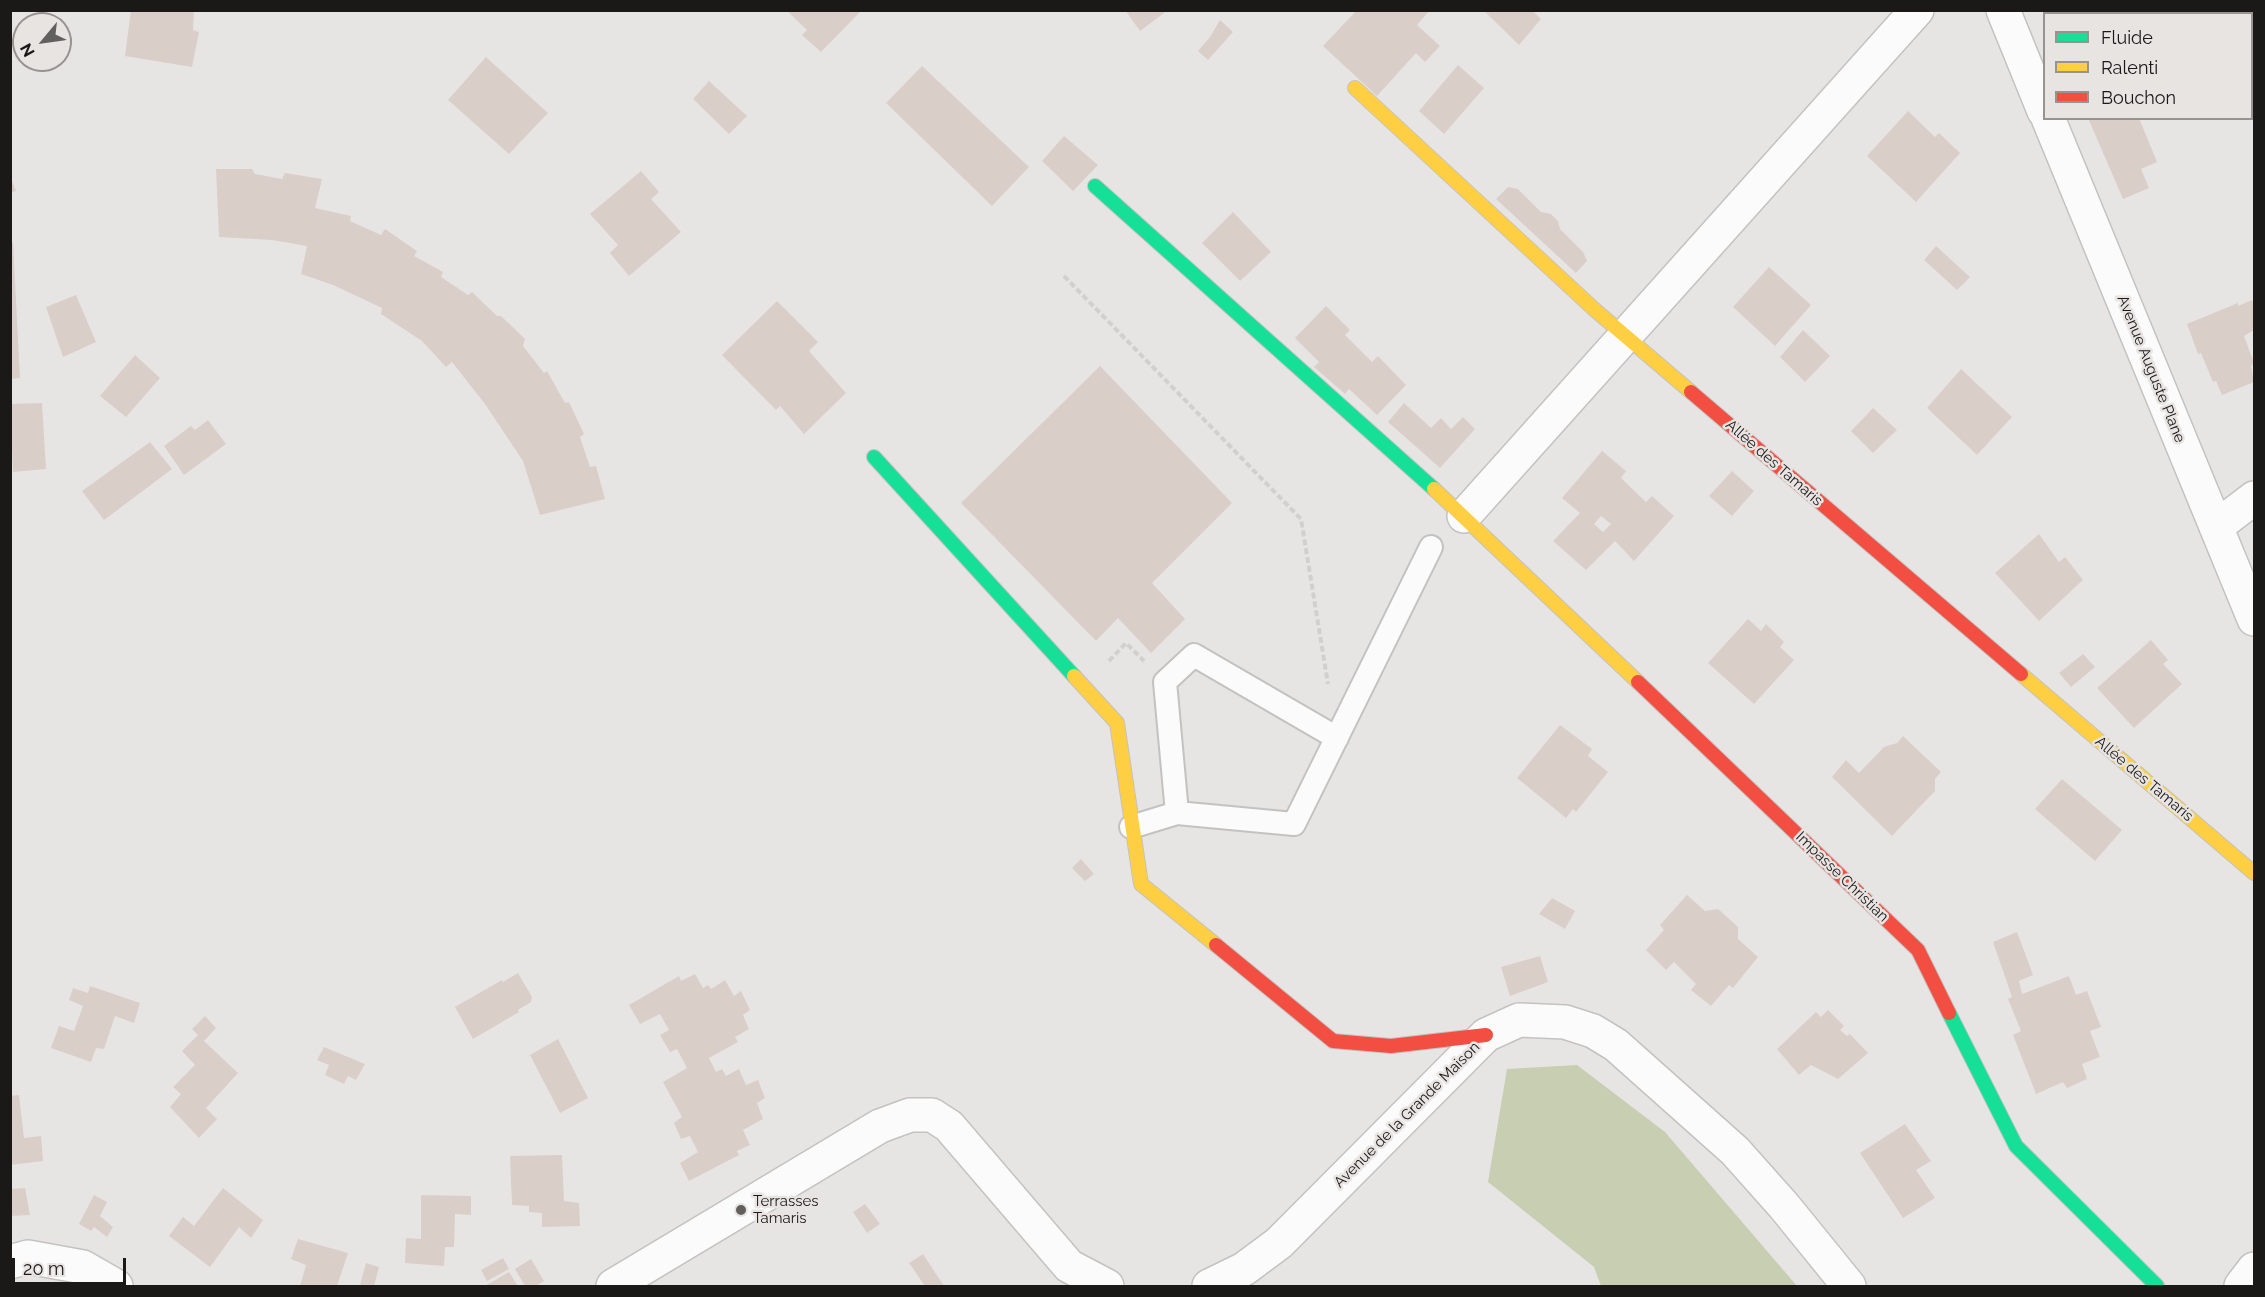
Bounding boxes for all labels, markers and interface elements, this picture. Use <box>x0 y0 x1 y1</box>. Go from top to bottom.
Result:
north arrow <box>12 12 72 72</box>
legend <box>2043 12 2253 120</box>
text: Fluide <box>2101 27 2153 48</box>
text: N <box>16 40 39 60</box>
text: Ralenti <box>2101 57 2158 78</box>
text: Bouchon <box>2101 87 2176 108</box>
street label: Avenue Auguste Plane <box>2113 293 2189 445</box>
street label: Allée des Tamaris <box>1722 416 1826 510</box>
street label: Allée des Tamaris <box>2091 733 2197 825</box>
street label: Impasse Christian <box>1792 828 1892 926</box>
street label: Avenue de la Grande Maison <box>1330 1038 1484 1192</box>
place label: Terrasses Tamaris <box>753 1192 818 1227</box>
marker: Terrasses Tamaris <box>734 1203 748 1217</box>
scale bar <box>15 1246 129 1284</box>
text: 20 m <box>23 1258 65 1279</box>

